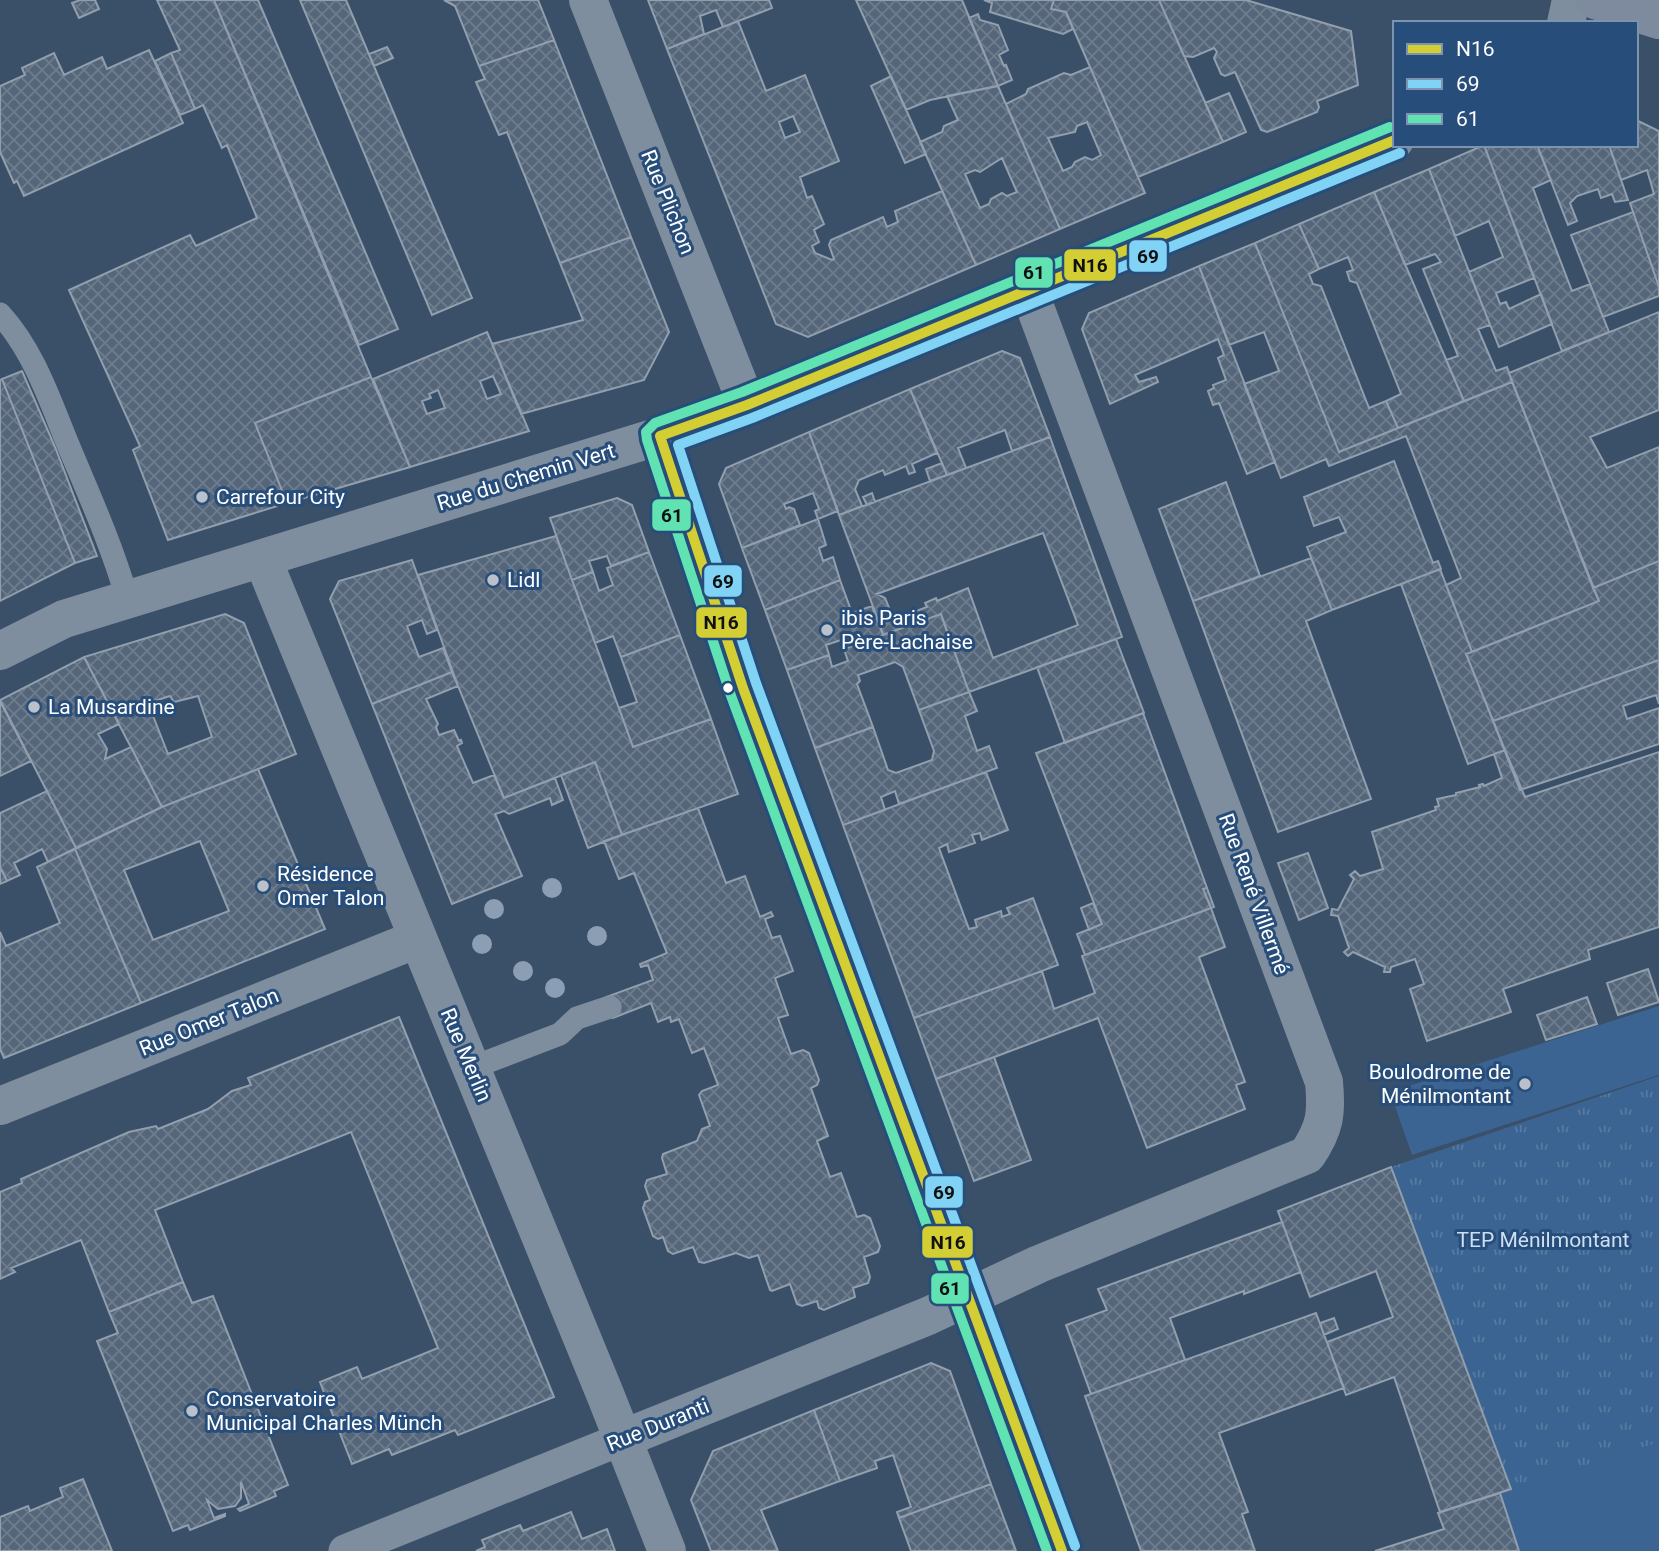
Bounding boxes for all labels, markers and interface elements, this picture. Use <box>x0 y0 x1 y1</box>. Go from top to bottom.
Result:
legend <box>1393 21 1638 147</box>
text: N16 <box>1456 37 1495 61</box>
text: 69 <box>1456 72 1480 96</box>
text: 61 <box>1456 107 1480 131</box>
street label: Rue Plichon <box>636 146 700 258</box>
line badge: 69 <box>1128 239 1168 273</box>
text: 69 <box>1137 245 1159 268</box>
line badge: N16 <box>1063 248 1117 282</box>
text: N16 <box>1072 254 1108 277</box>
line badge: 61 <box>1014 256 1054 289</box>
text: 61 <box>1023 261 1045 284</box>
street label: Rue du Chemin Vert <box>434 438 618 515</box>
place label: Carrefour City <box>216 485 345 509</box>
marker: Carrefour City <box>194 489 210 505</box>
line badge: 61 <box>651 498 692 532</box>
text: 61 <box>661 504 683 527</box>
line badge: 69 <box>703 564 743 598</box>
place label: Lidl <box>507 568 540 592</box>
text: 69 <box>712 570 734 593</box>
marker: Lidl <box>485 572 501 588</box>
line badge: N16 <box>695 606 748 639</box>
place label: ibis Paris Père-Lachaise <box>841 606 973 654</box>
text: N16 <box>703 611 739 634</box>
marker: ibis Paris Père-Lachaise <box>819 622 835 638</box>
unlabelled marker <box>721 681 735 695</box>
place label: La Musardine <box>48 695 175 719</box>
marker: La Musardine <box>26 699 42 715</box>
street label: Rue René Villermé <box>1214 810 1294 978</box>
place label: Résidence Omer Talon <box>277 862 384 910</box>
marker: Résidence Omer Talon <box>255 878 271 894</box>
street label: Rue Omer Talon <box>136 983 282 1061</box>
street label: Rue Merlin <box>436 1005 496 1105</box>
place label: Boulodrome de Ménilmontant <box>1369 1060 1511 1108</box>
marker: Boulodrome de Ménilmontant <box>1517 1076 1533 1092</box>
line badge: 69 <box>924 1175 964 1209</box>
text: 69 <box>933 1181 955 1204</box>
line badge: N16 <box>921 1225 974 1259</box>
park label: TEP Ménilmontant <box>1457 1228 1630 1252</box>
text: N16 <box>930 1231 966 1254</box>
line badge: 61 <box>930 1272 970 1305</box>
text: 61 <box>939 1277 961 1300</box>
place label: Conservatoire Municipal Charles Münch <box>206 1387 442 1435</box>
street label: Rue Duranti <box>603 1394 713 1456</box>
marker: Conservatoire Municipal Charles Münch <box>184 1403 200 1419</box>

